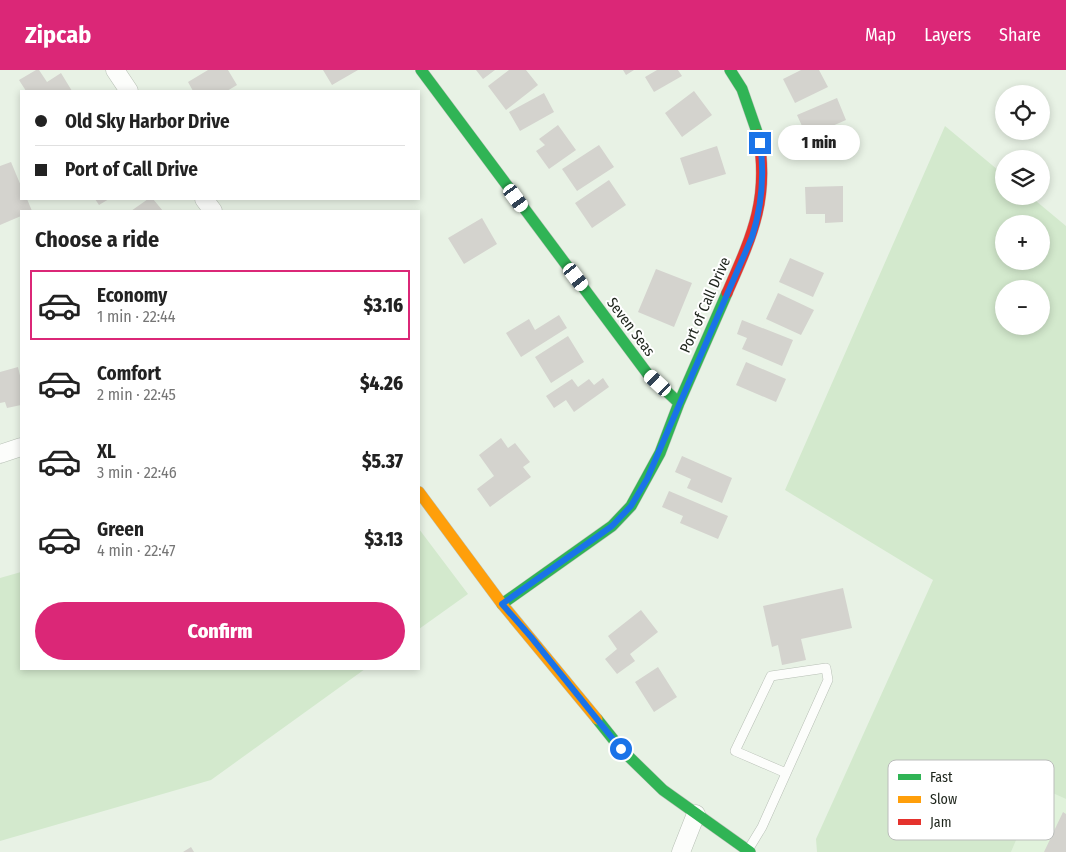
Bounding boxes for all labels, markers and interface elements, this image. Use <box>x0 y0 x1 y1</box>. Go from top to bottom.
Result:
text: Zipcab <box>25 21 91 49</box>
text: Map <box>865 24 896 46</box>
text: Layers <box>924 24 971 46</box>
text: Share <box>999 24 1041 46</box>
map controls <box>995 85 1050 335</box>
button: locate <box>995 85 1050 140</box>
text: Old Sky Harbor Drive <box>65 110 230 133</box>
callout: 1 min <box>778 126 860 160</box>
route end <box>749 132 771 154</box>
text: 1 min <box>802 133 836 152</box>
button: layers <box>995 150 1050 205</box>
text: Port of Call Drive <box>65 158 198 181</box>
car <box>501 181 530 215</box>
button: + <box>995 215 1050 270</box>
text: Choose a ride <box>35 226 159 253</box>
street label: Port of Call Drive <box>676 254 734 356</box>
car <box>560 261 591 293</box>
button: − <box>995 280 1050 335</box>
icon: car <box>37 283 82 328</box>
text: Economy <box>97 284 167 307</box>
text: $3.16 <box>363 294 403 317</box>
street label: Seven Seas <box>603 294 659 360</box>
text: 1 min · 22:44 <box>97 307 176 326</box>
icon: car <box>37 361 82 406</box>
text: Comfort <box>97 362 161 385</box>
car <box>641 367 674 399</box>
text: $4.26 <box>360 372 403 395</box>
text: 2 min · 22:45 <box>97 385 176 404</box>
icon: car <box>37 439 82 484</box>
text: XL <box>97 440 116 463</box>
text: $5.37 <box>362 450 403 473</box>
text: 3 min · 22:46 <box>97 463 177 482</box>
icon: car <box>37 517 82 562</box>
text: Green <box>97 518 144 541</box>
text: $3.13 <box>364 528 403 551</box>
text: 4 min · 22:47 <box>97 541 176 560</box>
button: Confirm <box>35 602 405 660</box>
route start <box>610 738 632 760</box>
legend <box>888 760 1054 840</box>
text: Fast <box>930 769 953 786</box>
text: Slow <box>930 791 957 808</box>
text: Jam <box>930 814 951 831</box>

